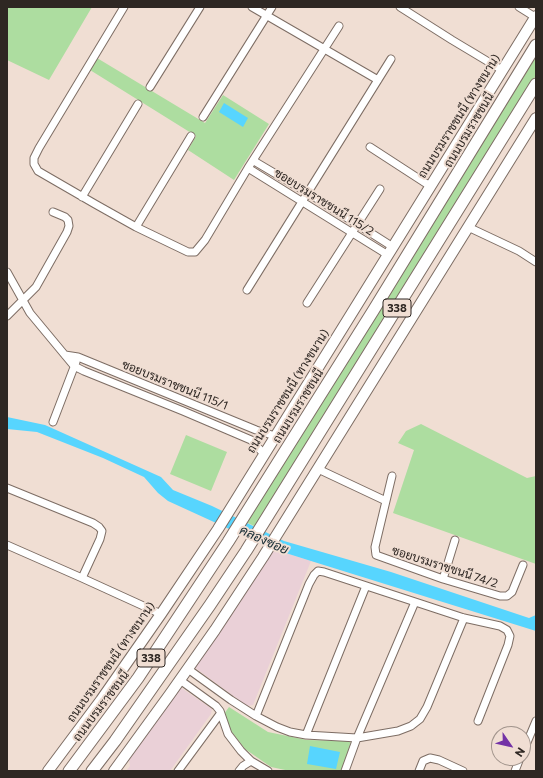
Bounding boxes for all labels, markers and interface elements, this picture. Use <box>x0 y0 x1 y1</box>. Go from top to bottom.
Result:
street label: ถนนบรมราชชนนี (ทางขนาน) <box>415 51 503 181</box>
street label: ถนนบรมราชชนนี <box>441 90 497 170</box>
street label: ซอยบรมราชชนนี 115/2 <box>271 165 377 239</box>
road number: 338 <box>383 299 411 317</box>
street label: ถนนบรมราชชนนี (ทางขนาน) <box>244 326 332 456</box>
street label: ซอยบรมราชชนนี 115/1 <box>120 357 230 413</box>
street label: ถนนบรมราชชนนี <box>269 366 327 446</box>
water label: คลองซอย <box>237 522 291 558</box>
street label: ซอยบรมราชชนนี 74/2 <box>390 543 500 591</box>
street label: ถนนบรมราชชนนี (ทางขนาน) <box>64 599 158 725</box>
road number: 338 <box>137 649 165 667</box>
street label: ถนนบรมราชชนนี <box>70 668 132 744</box>
north arrow <box>491 726 531 766</box>
text: N <box>513 745 528 759</box>

